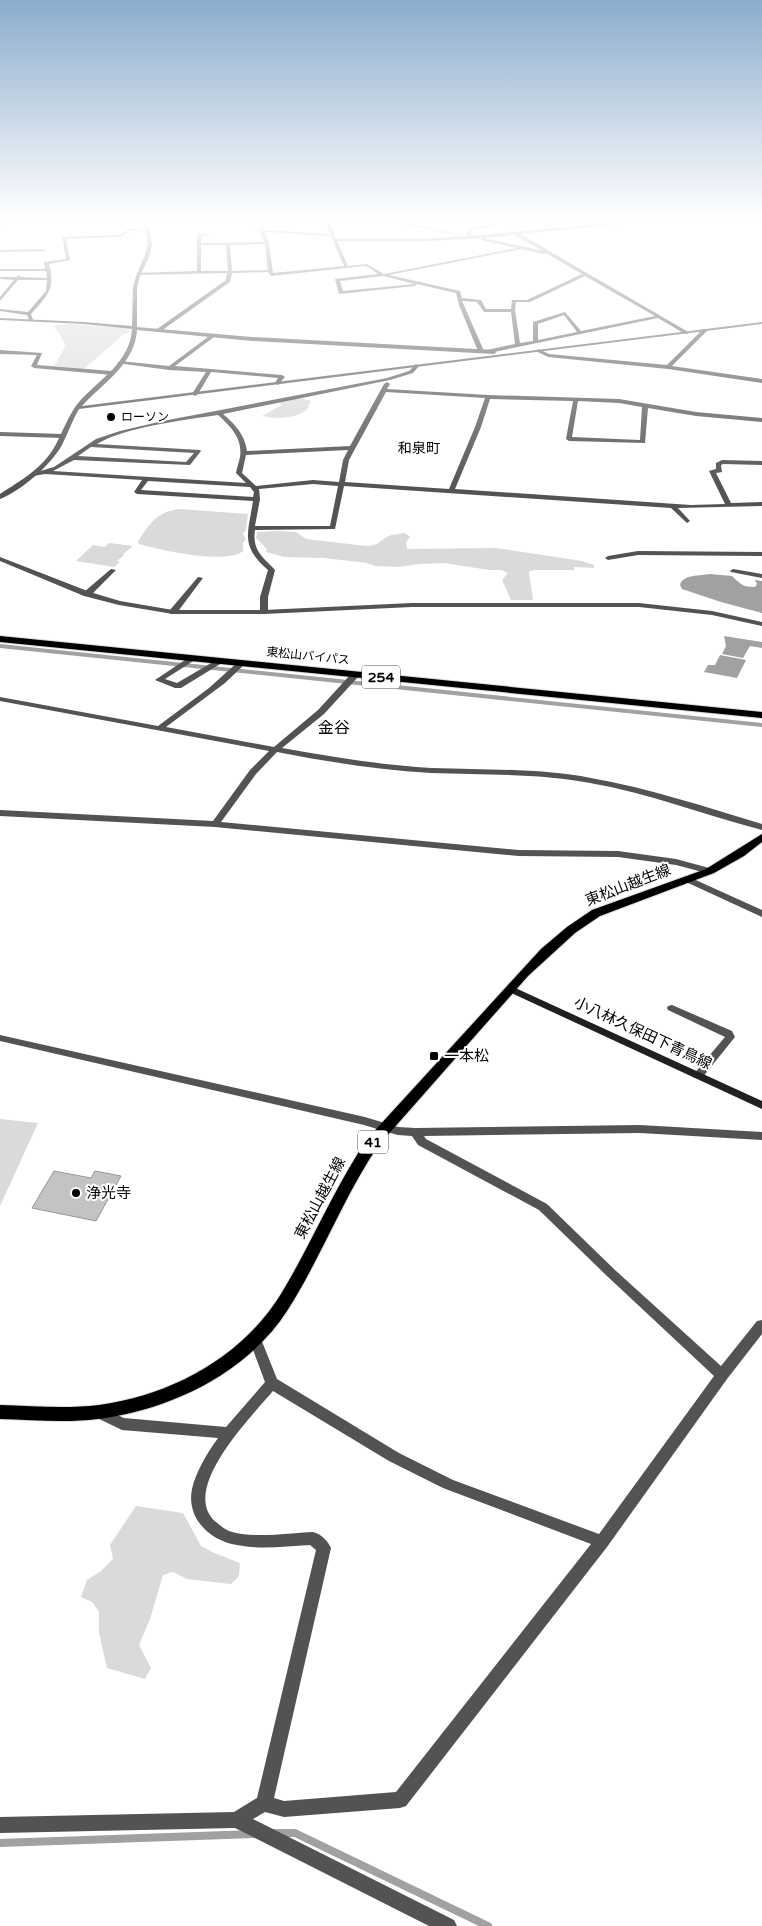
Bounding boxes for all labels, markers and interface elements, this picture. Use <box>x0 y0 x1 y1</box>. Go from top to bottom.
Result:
place label: ローソン <box>121 410 169 424</box>
marker: ローソン <box>105 411 117 423</box>
district label: 和泉町 <box>398 440 440 457</box>
street label: 東松山バイパス <box>266 645 350 667</box>
road number: 254 <box>362 666 400 689</box>
district label: 金谷 <box>318 718 350 738</box>
street label: 東松山越生線 <box>583 860 673 910</box>
street label: 小八林久保田下青鳥線 <box>571 993 715 1073</box>
place label: 一本松 <box>444 1047 489 1065</box>
marker: 一本松 <box>428 1050 440 1062</box>
road number: 41 <box>358 1130 388 1154</box>
street label: 東松山越生線 <box>291 1154 349 1242</box>
place label: 浄光寺 <box>86 1184 131 1202</box>
marker: 浄光寺 <box>70 1187 82 1199</box>

